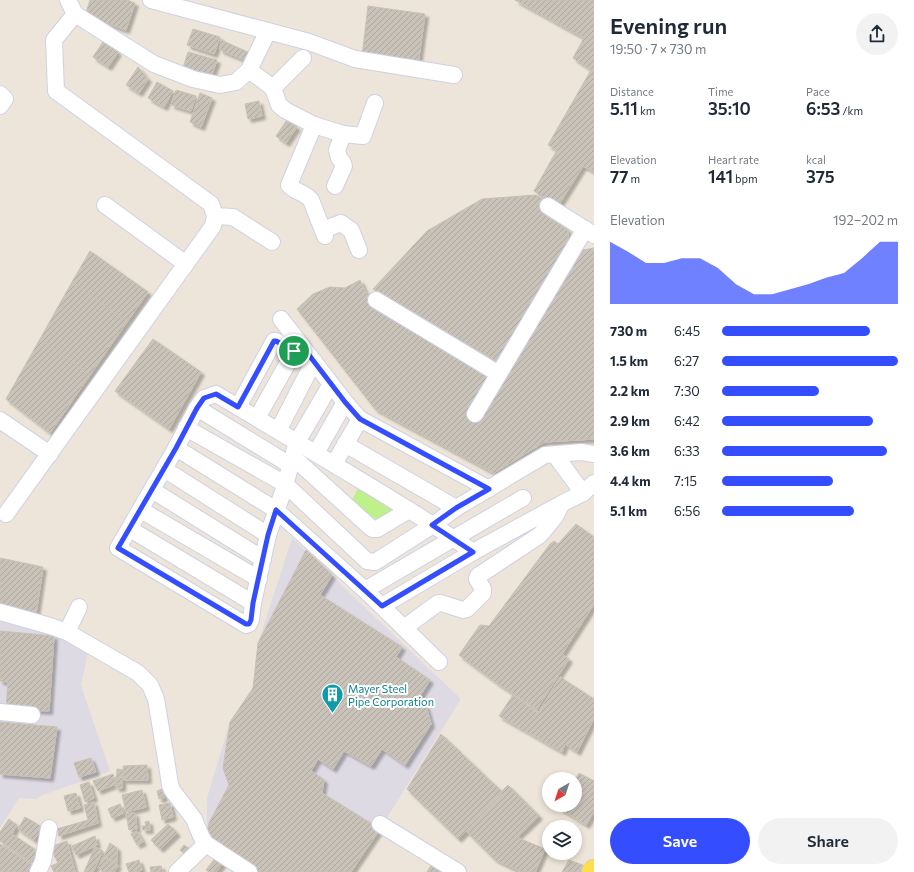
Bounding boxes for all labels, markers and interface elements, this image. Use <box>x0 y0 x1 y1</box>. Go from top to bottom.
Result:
text: Evening run <box>610 12 727 39</box>
button: share <box>856 13 898 55</box>
text: 19:50 · 7 × 730 m <box>610 41 706 57</box>
text: Distance <box>610 85 654 98</box>
text: Time <box>708 85 733 98</box>
text: Pace <box>806 85 830 98</box>
text: 5.11 <box>610 98 638 119</box>
text: 35:10 <box>708 98 751 119</box>
text: 6:53 <box>806 98 840 119</box>
text: km <box>638 104 655 117</box>
text: /km <box>840 104 863 117</box>
text: Elevation <box>610 153 656 166</box>
text: Heart rate <box>708 153 759 166</box>
text: kcal <box>806 153 826 166</box>
text: 77 <box>610 166 628 187</box>
text: 141 <box>708 166 733 187</box>
text: 375 <box>806 166 835 187</box>
text: m <box>628 172 640 185</box>
text: bpm <box>733 172 758 185</box>
text: Elevation <box>610 212 665 228</box>
text: 192–202 m <box>833 212 898 228</box>
text: 730 m <box>610 323 647 339</box>
text: 6:45 <box>674 323 700 339</box>
pin <box>277 334 311 368</box>
icon: arrive <box>283 340 305 362</box>
text: 1.5 km <box>610 353 648 369</box>
text: 6:27 <box>674 353 699 369</box>
text: 2.2 km <box>610 383 650 399</box>
text: 7:30 <box>674 383 700 399</box>
text: 2.9 km <box>610 413 650 429</box>
text: 6:42 <box>674 413 700 429</box>
text: 3.6 km <box>610 443 650 459</box>
text: 6:33 <box>674 443 700 459</box>
text: 4.4 km <box>610 473 651 489</box>
text: 7:15 <box>674 473 697 489</box>
text: 5.1 km <box>610 503 647 519</box>
text: 6:56 <box>674 503 700 519</box>
building icon: Mayer Steel Pipe Corporation <box>319 681 345 714</box>
place label: Mayer Steel Pipe Corporation <box>348 682 434 708</box>
north arrow <box>542 772 582 812</box>
map controls <box>542 772 582 860</box>
button: Save <box>610 818 750 864</box>
button: Share <box>758 818 898 864</box>
button: layers <box>542 820 582 860</box>

